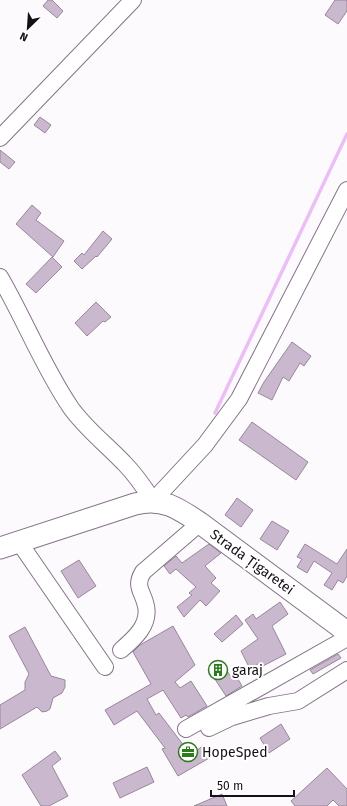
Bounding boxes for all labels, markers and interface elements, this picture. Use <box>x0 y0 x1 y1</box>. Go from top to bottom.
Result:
north arrow <box>8 8 48 48</box>
text: N <box>18 29 30 44</box>
street label: Strada Țigaretei <box>206 526 297 599</box>
building icon: garaj <box>207 659 229 681</box>
place label: garaj <box>232 662 263 679</box>
office icon: HopeSped <box>177 741 199 763</box>
place label: HopeSped <box>202 744 268 761</box>
scale bar <box>211 772 294 798</box>
text: 50 m <box>217 779 243 793</box>

